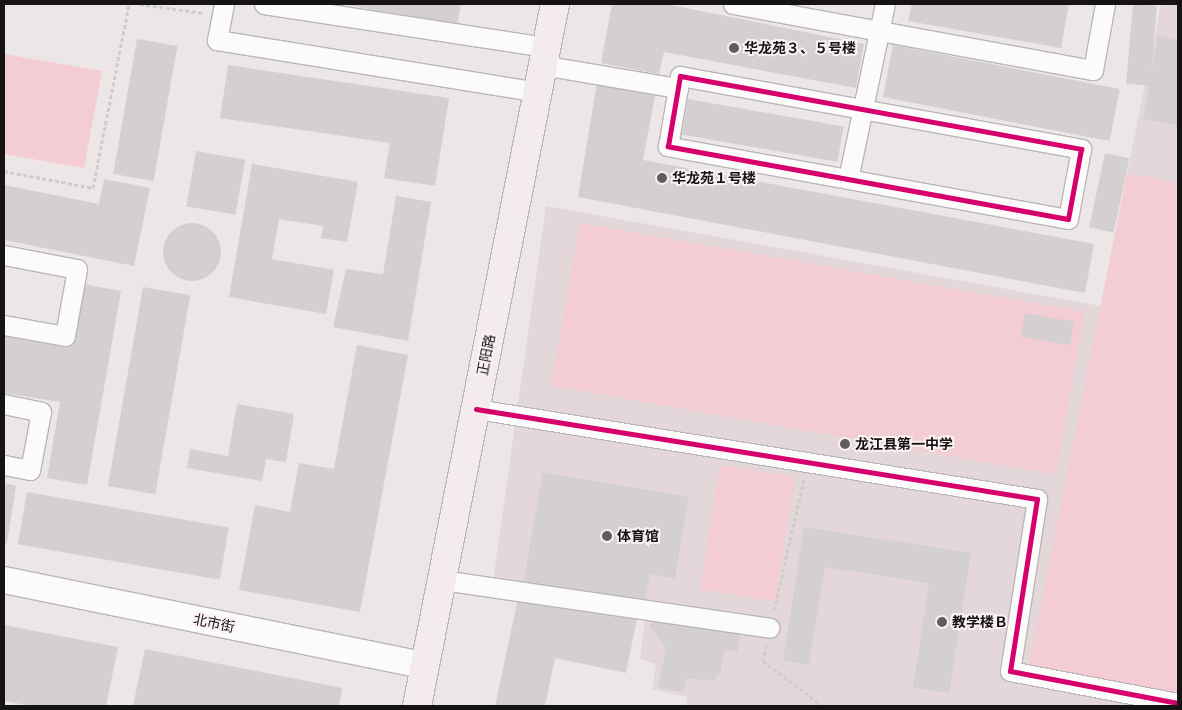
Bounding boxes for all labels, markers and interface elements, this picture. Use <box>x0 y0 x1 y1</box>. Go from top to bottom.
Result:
place label: 华龙苑３、５号楼 <box>744 40 856 56</box>
marker: 华龙苑３、５号楼 <box>728 42 740 54</box>
place label: 华龙苑１号楼 <box>672 170 756 186</box>
marker: 华龙苑１号楼 <box>656 172 668 184</box>
street label: 正阳路 <box>474 333 498 377</box>
place label: 龙江县第一中学 <box>855 436 953 452</box>
marker: 龙江县第一中学 <box>839 438 851 450</box>
place label: 体育馆 <box>617 528 659 544</box>
marker: 体育馆 <box>601 530 613 542</box>
street label: 北市街 <box>192 610 236 636</box>
place label: 教学楼Ｂ <box>952 614 1008 630</box>
marker: 教学楼Ｂ <box>936 616 948 628</box>

